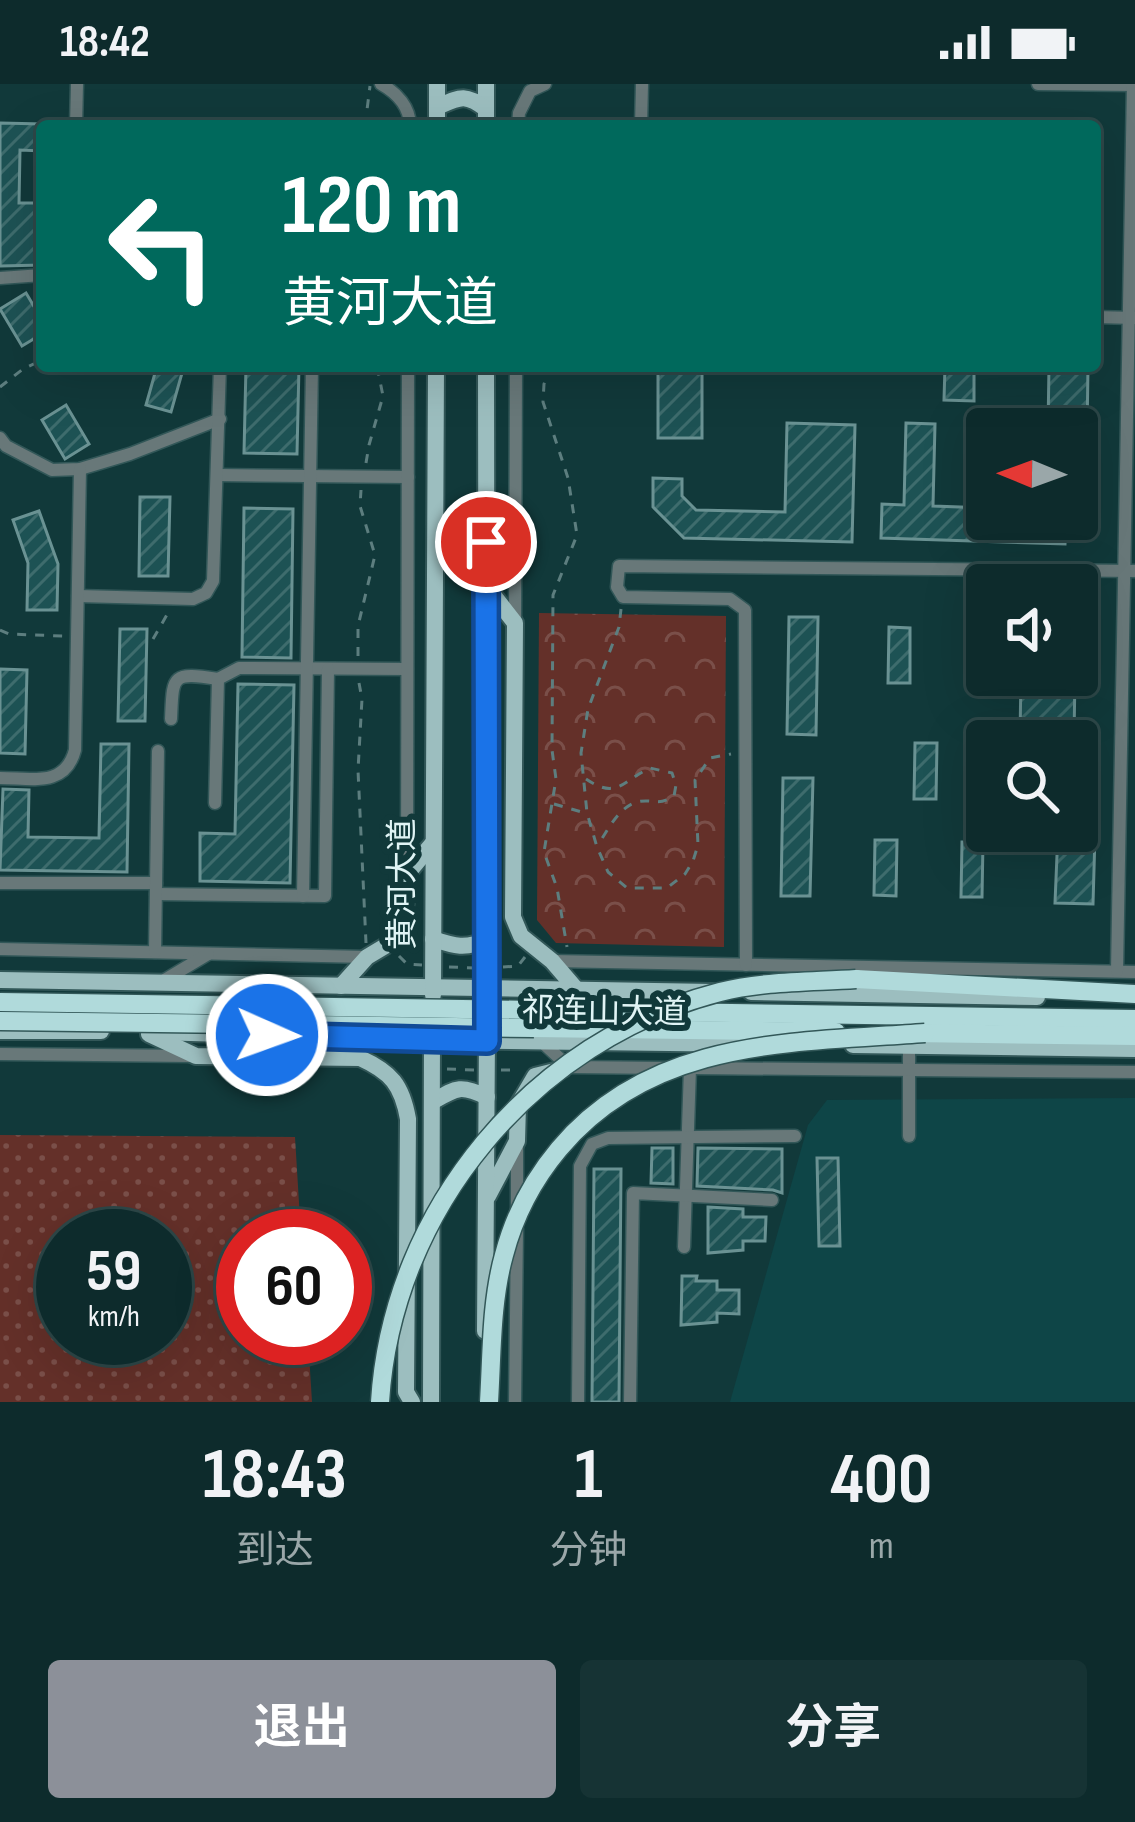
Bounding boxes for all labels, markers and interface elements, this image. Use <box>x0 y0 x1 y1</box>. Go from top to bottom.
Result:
text: 18:42 <box>60 15 150 70</box>
text: 120 m <box>282 156 461 257</box>
icon: left <box>84 168 240 324</box>
text: 黄河大道 <box>282 272 498 337</box>
north arrow <box>966 408 1098 540</box>
map controls <box>966 408 1098 852</box>
pin <box>435 491 537 593</box>
icon: arrive <box>453 509 519 575</box>
button: sound <box>966 564 1098 696</box>
button: search <box>966 720 1098 852</box>
street label: 黄河大道 <box>383 818 423 950</box>
position arrow <box>204 972 330 1098</box>
street label: 祁连山大道 <box>521 991 687 1033</box>
speed limit sign: 60 <box>216 1209 372 1365</box>
text: 59 <box>87 1236 141 1308</box>
text: km/h <box>88 1299 140 1335</box>
text: 18:43 <box>203 1432 347 1519</box>
text: 1 <box>574 1432 603 1519</box>
text: 400 <box>830 1437 932 1524</box>
text: m <box>869 1523 894 1570</box>
text: 到达 <box>236 1528 314 1575</box>
text: 分钟 <box>550 1528 628 1575</box>
button: 退出 <box>48 1660 556 1798</box>
button: 分享 <box>580 1660 1087 1798</box>

